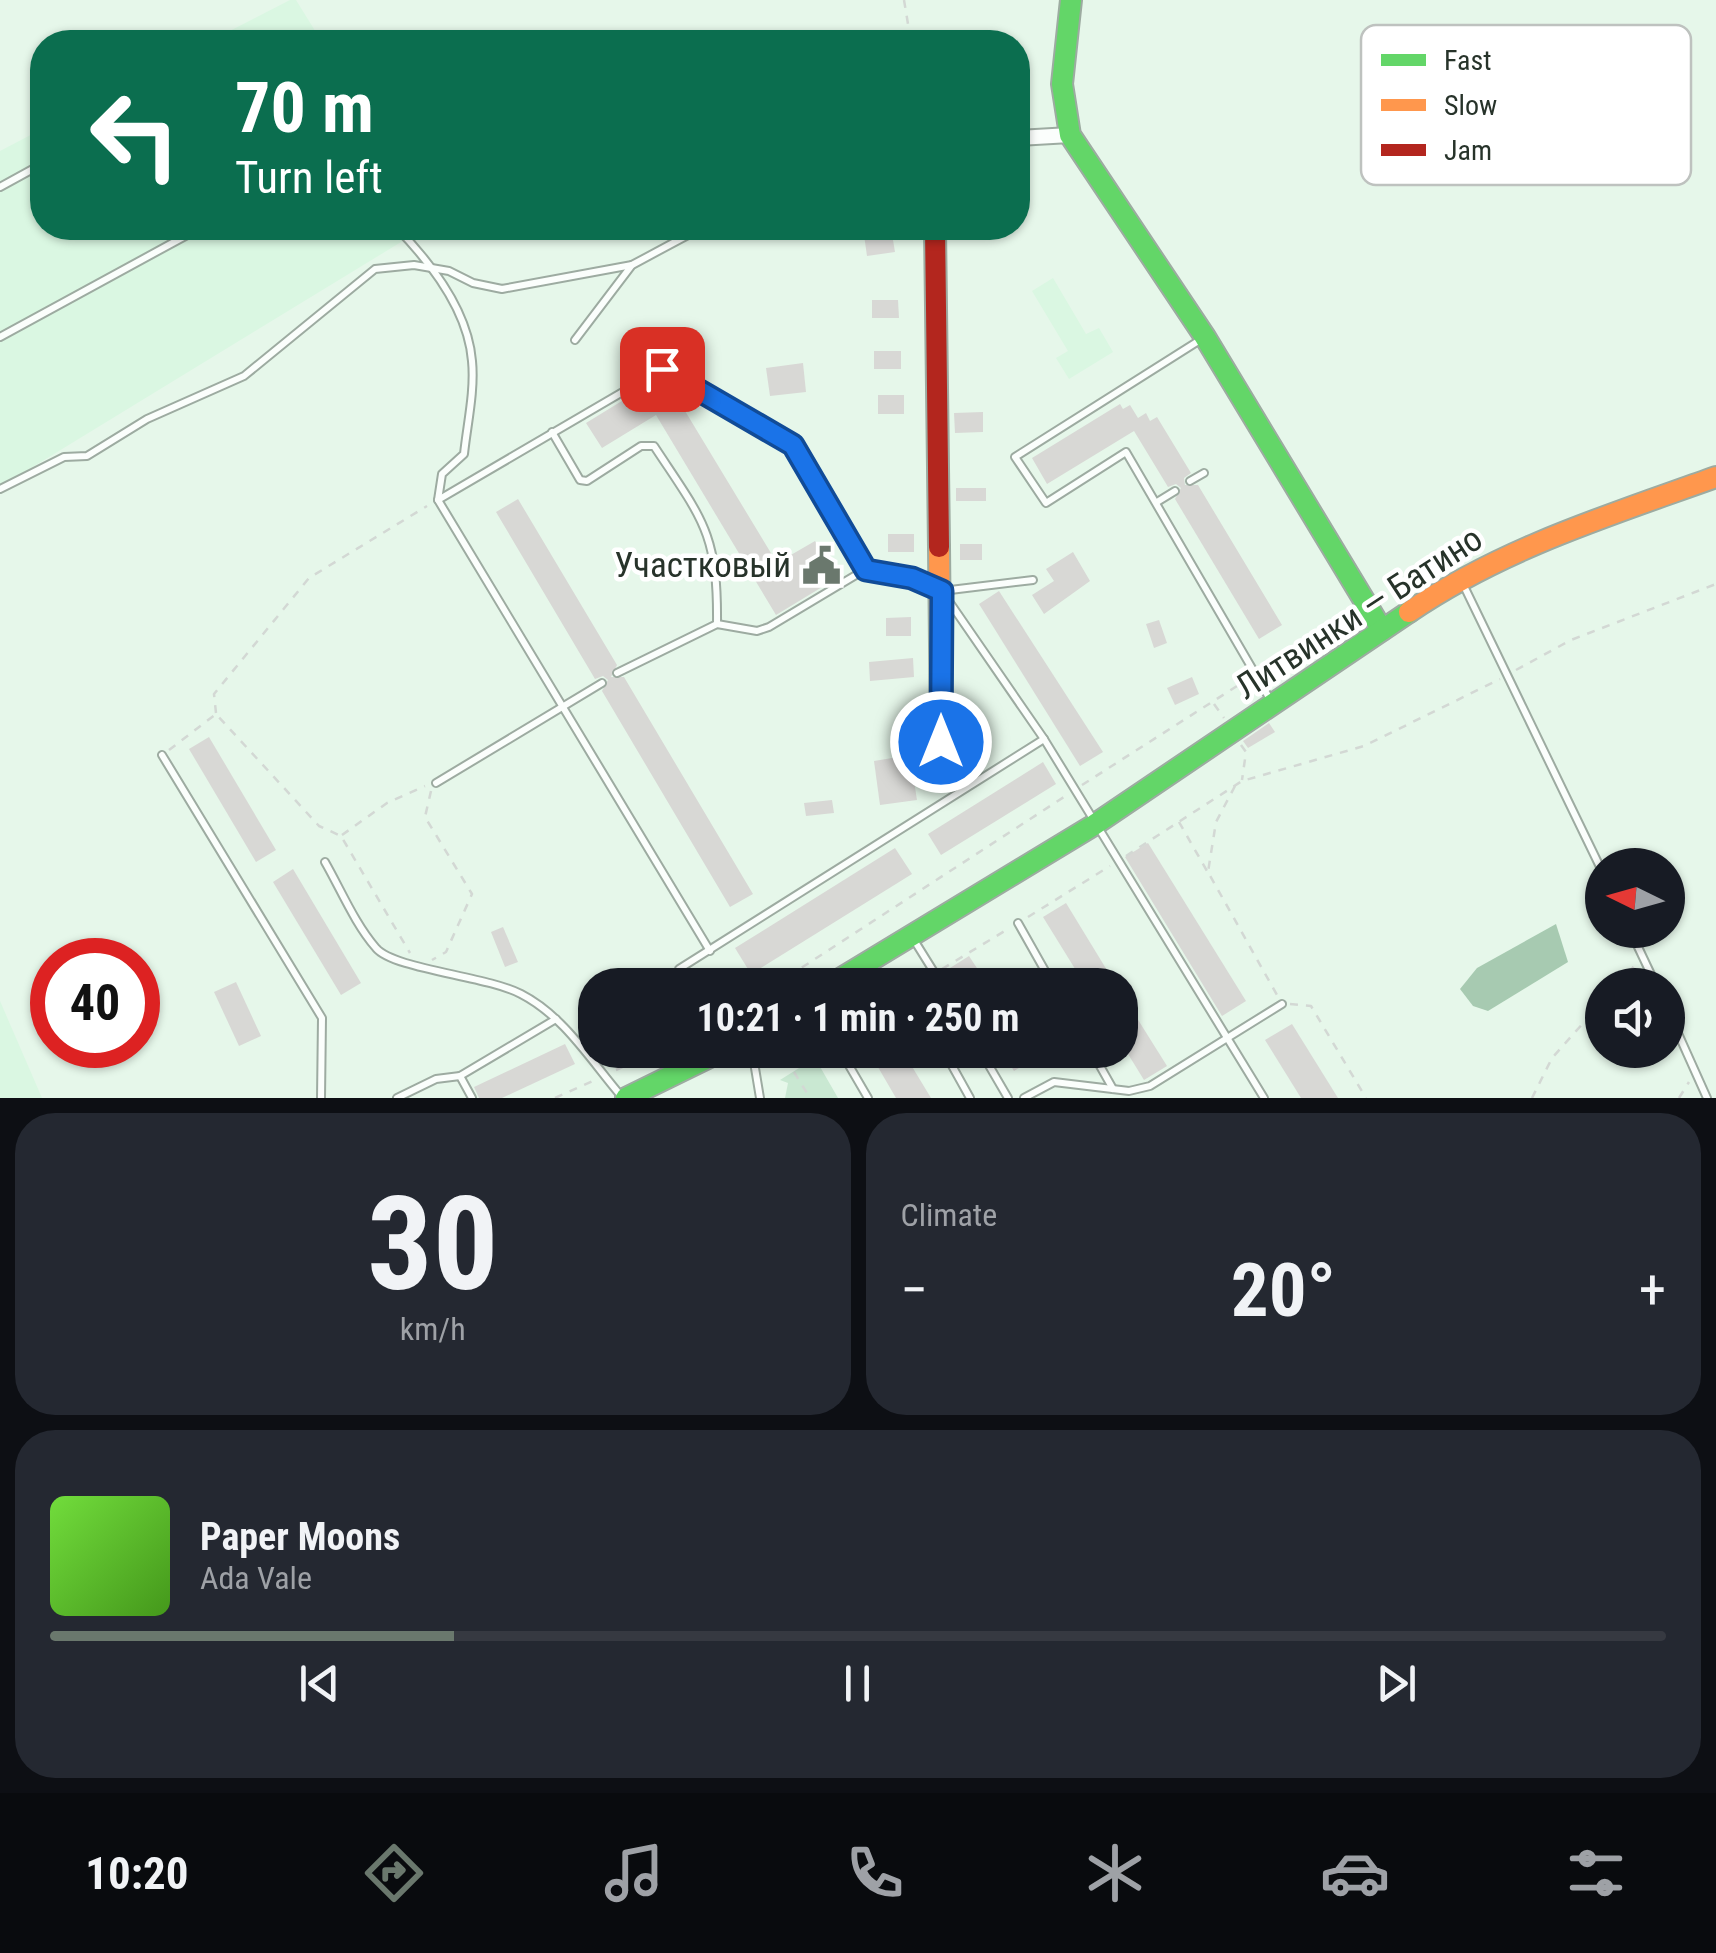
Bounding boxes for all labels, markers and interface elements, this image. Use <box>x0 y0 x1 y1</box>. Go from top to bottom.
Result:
legend <box>1361 25 1691 185</box>
text: Fast <box>1444 44 1491 77</box>
text: 70 m <box>235 67 374 149</box>
icon: left <box>70 70 200 200</box>
text: Slow <box>1444 89 1497 122</box>
text: Jam <box>1444 134 1492 167</box>
text: Turn left <box>235 151 383 204</box>
pin <box>620 327 705 412</box>
icon: arrive <box>635 342 690 397</box>
street label: Литвинки — Батино <box>1228 518 1490 708</box>
public building icon: Участковый <box>800 544 842 586</box>
place label: Участковый <box>614 545 791 586</box>
position arrow <box>889 690 993 794</box>
north arrow <box>1585 848 1685 948</box>
map controls <box>1585 848 1685 1068</box>
speed limit sign: 40 <box>30 938 160 1068</box>
button: sound <box>1585 968 1685 1068</box>
text: 10:21 · 1 min · 250 m <box>697 996 1019 1040</box>
text: 30 <box>367 1168 498 1321</box>
text: Climate <box>901 1196 997 1234</box>
text: 20° <box>1231 1246 1336 1334</box>
text: − <box>901 1258 928 1322</box>
text: + <box>1639 1258 1666 1322</box>
text: km/h <box>400 1310 466 1348</box>
text: Paper Moons <box>200 1515 400 1559</box>
text: Ada Vale <box>200 1559 312 1597</box>
icon: previous <box>292 1656 347 1711</box>
icon: pause <box>830 1656 885 1711</box>
icon: next <box>1369 1656 1424 1711</box>
icon: directions <box>359 1838 429 1908</box>
icon: music <box>599 1838 669 1908</box>
icon: phone <box>840 1838 910 1908</box>
icon: climate <box>1080 1838 1150 1908</box>
icon: car <box>1320 1838 1390 1908</box>
icon: filters <box>1561 1838 1631 1908</box>
text: 10:20 <box>85 1847 188 1900</box>

